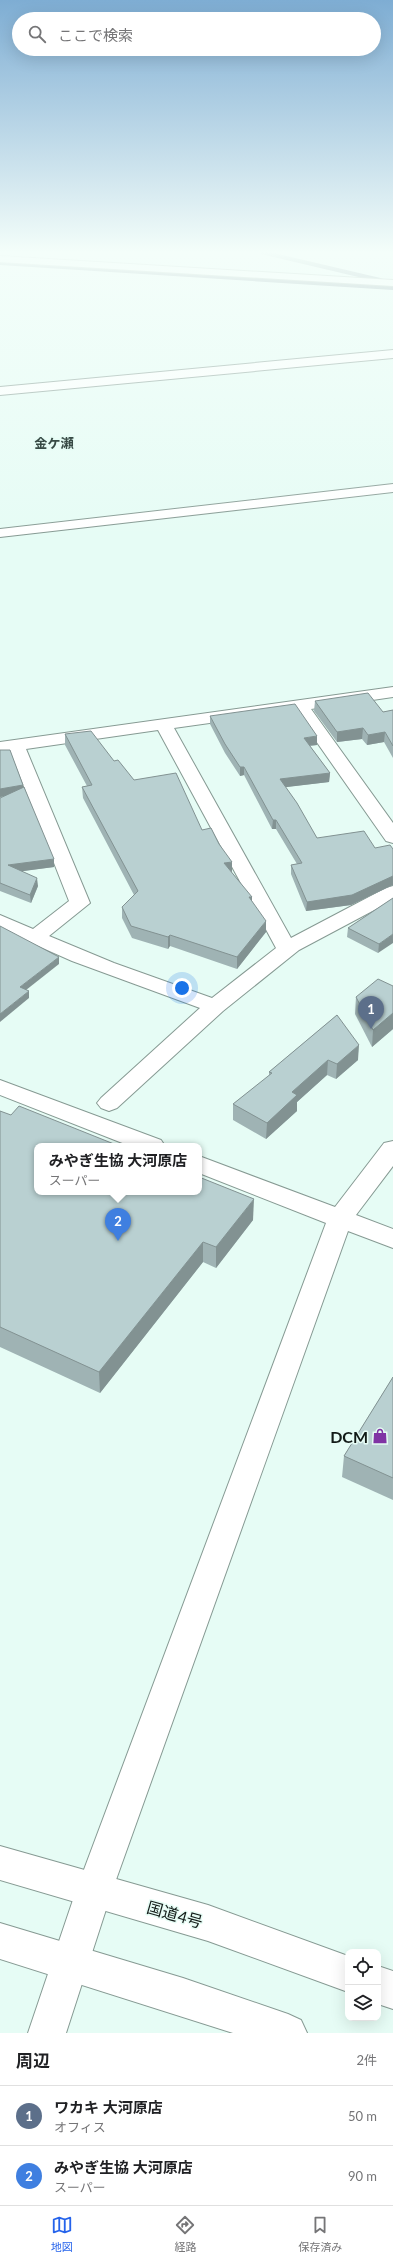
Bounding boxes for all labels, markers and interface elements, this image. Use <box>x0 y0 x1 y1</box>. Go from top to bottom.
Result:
search box <box>12 12 381 56</box>
icon: search <box>26 23 48 45</box>
text: ここで検索 <box>58 26 133 44</box>
district label: 金ケ瀬 <box>34 435 74 451</box>
your location <box>172 978 192 998</box>
pin: 1 <box>358 996 384 1029</box>
popup <box>34 1143 202 1195</box>
text: みやぎ生協 大河原店 <box>49 1151 187 1169</box>
text: スーパー <box>49 1172 101 1188</box>
pin: 2 <box>105 1208 131 1241</box>
place label: DCM <box>330 1427 368 1446</box>
shop icon: DCM <box>371 1427 389 1445</box>
street label: 国道4号 <box>145 1897 205 1931</box>
map controls <box>345 1949 381 2021</box>
button: locate <box>345 1949 381 1985</box>
button: layers <box>345 1985 381 2021</box>
text: 周辺 <box>16 2050 50 2071</box>
text: 2件 <box>356 2052 377 2068</box>
text: ワカキ 大河原店 <box>54 2098 163 2116</box>
text: 1 <box>25 2108 33 2124</box>
text: 50 m <box>348 2108 377 2124</box>
text: オフィス <box>54 2119 106 2135</box>
text: みやぎ生協 大河原店 <box>54 2158 193 2176</box>
text: 2 <box>25 2168 33 2184</box>
text: 90 m <box>348 2168 377 2184</box>
text: スーパー <box>54 2179 106 2195</box>
tab: 地図 <box>51 2214 73 2254</box>
tab: 経路 <box>174 2214 196 2254</box>
tab: 保存済み <box>298 2214 342 2254</box>

